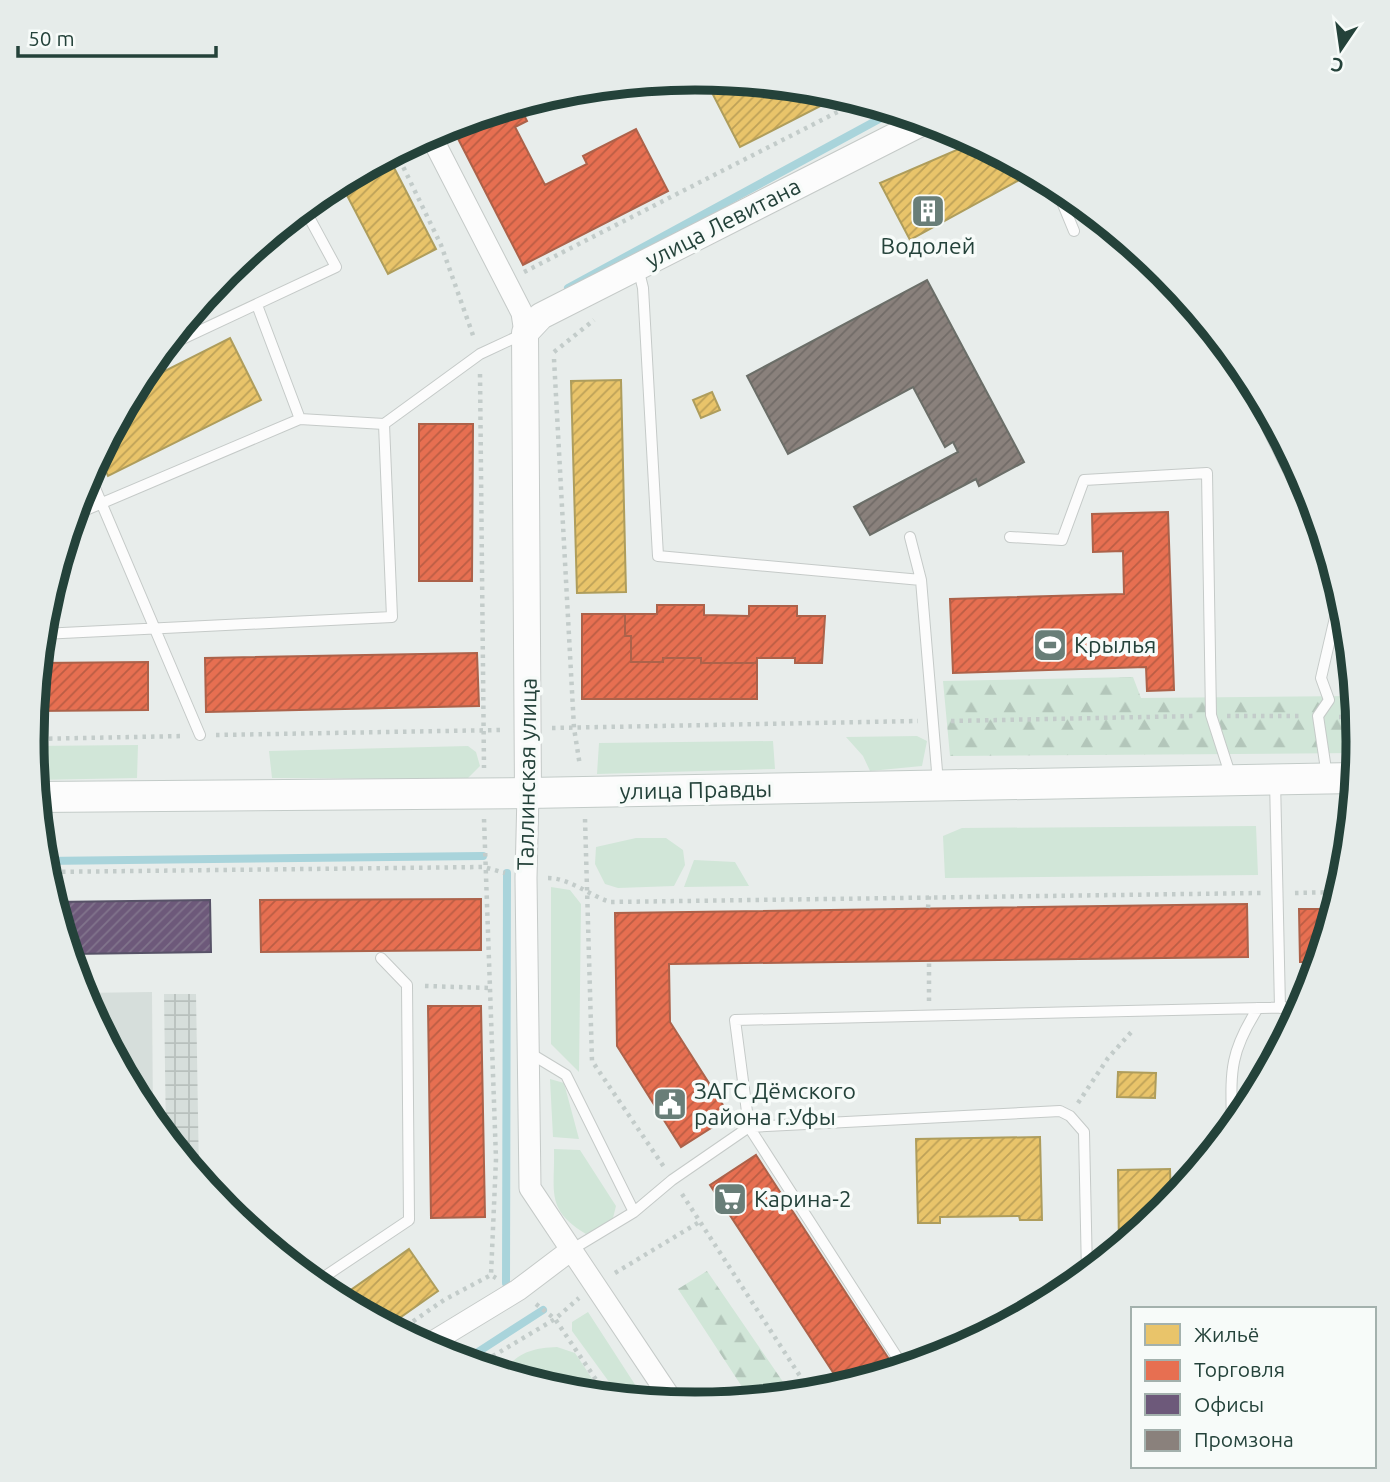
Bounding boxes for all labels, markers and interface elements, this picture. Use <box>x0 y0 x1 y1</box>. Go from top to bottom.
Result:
scale bar <box>18 14 215 58</box>
north arrow <box>1306 14 1376 84</box>
text: 50 m <box>28 26 75 50</box>
text: С <box>1329 53 1346 78</box>
street label: улица Левитана <box>641 173 804 272</box>
building icon: Водолей <box>909 192 947 230</box>
place label: Водолей <box>881 233 975 258</box>
sports icon: Крылья <box>1031 626 1069 664</box>
place label: Крылья <box>1074 632 1156 657</box>
street label: Таллинская улица <box>512 677 541 870</box>
street label: улица Правды <box>619 776 773 803</box>
place label: ЗАГС Дёмского района г.Уфы <box>694 1078 856 1129</box>
public building icon: ЗАГС Дёмского района г.Уфы <box>651 1085 689 1123</box>
supermarket icon: Карина-2 <box>711 1180 749 1218</box>
place label: Карина-2 <box>754 1186 852 1211</box>
legend <box>1131 1307 1376 1468</box>
text: Жильё <box>1194 1322 1259 1346</box>
text: Торговля <box>1194 1357 1285 1381</box>
text: Офисы <box>1194 1392 1264 1416</box>
text: Промзона <box>1194 1427 1294 1451</box>

